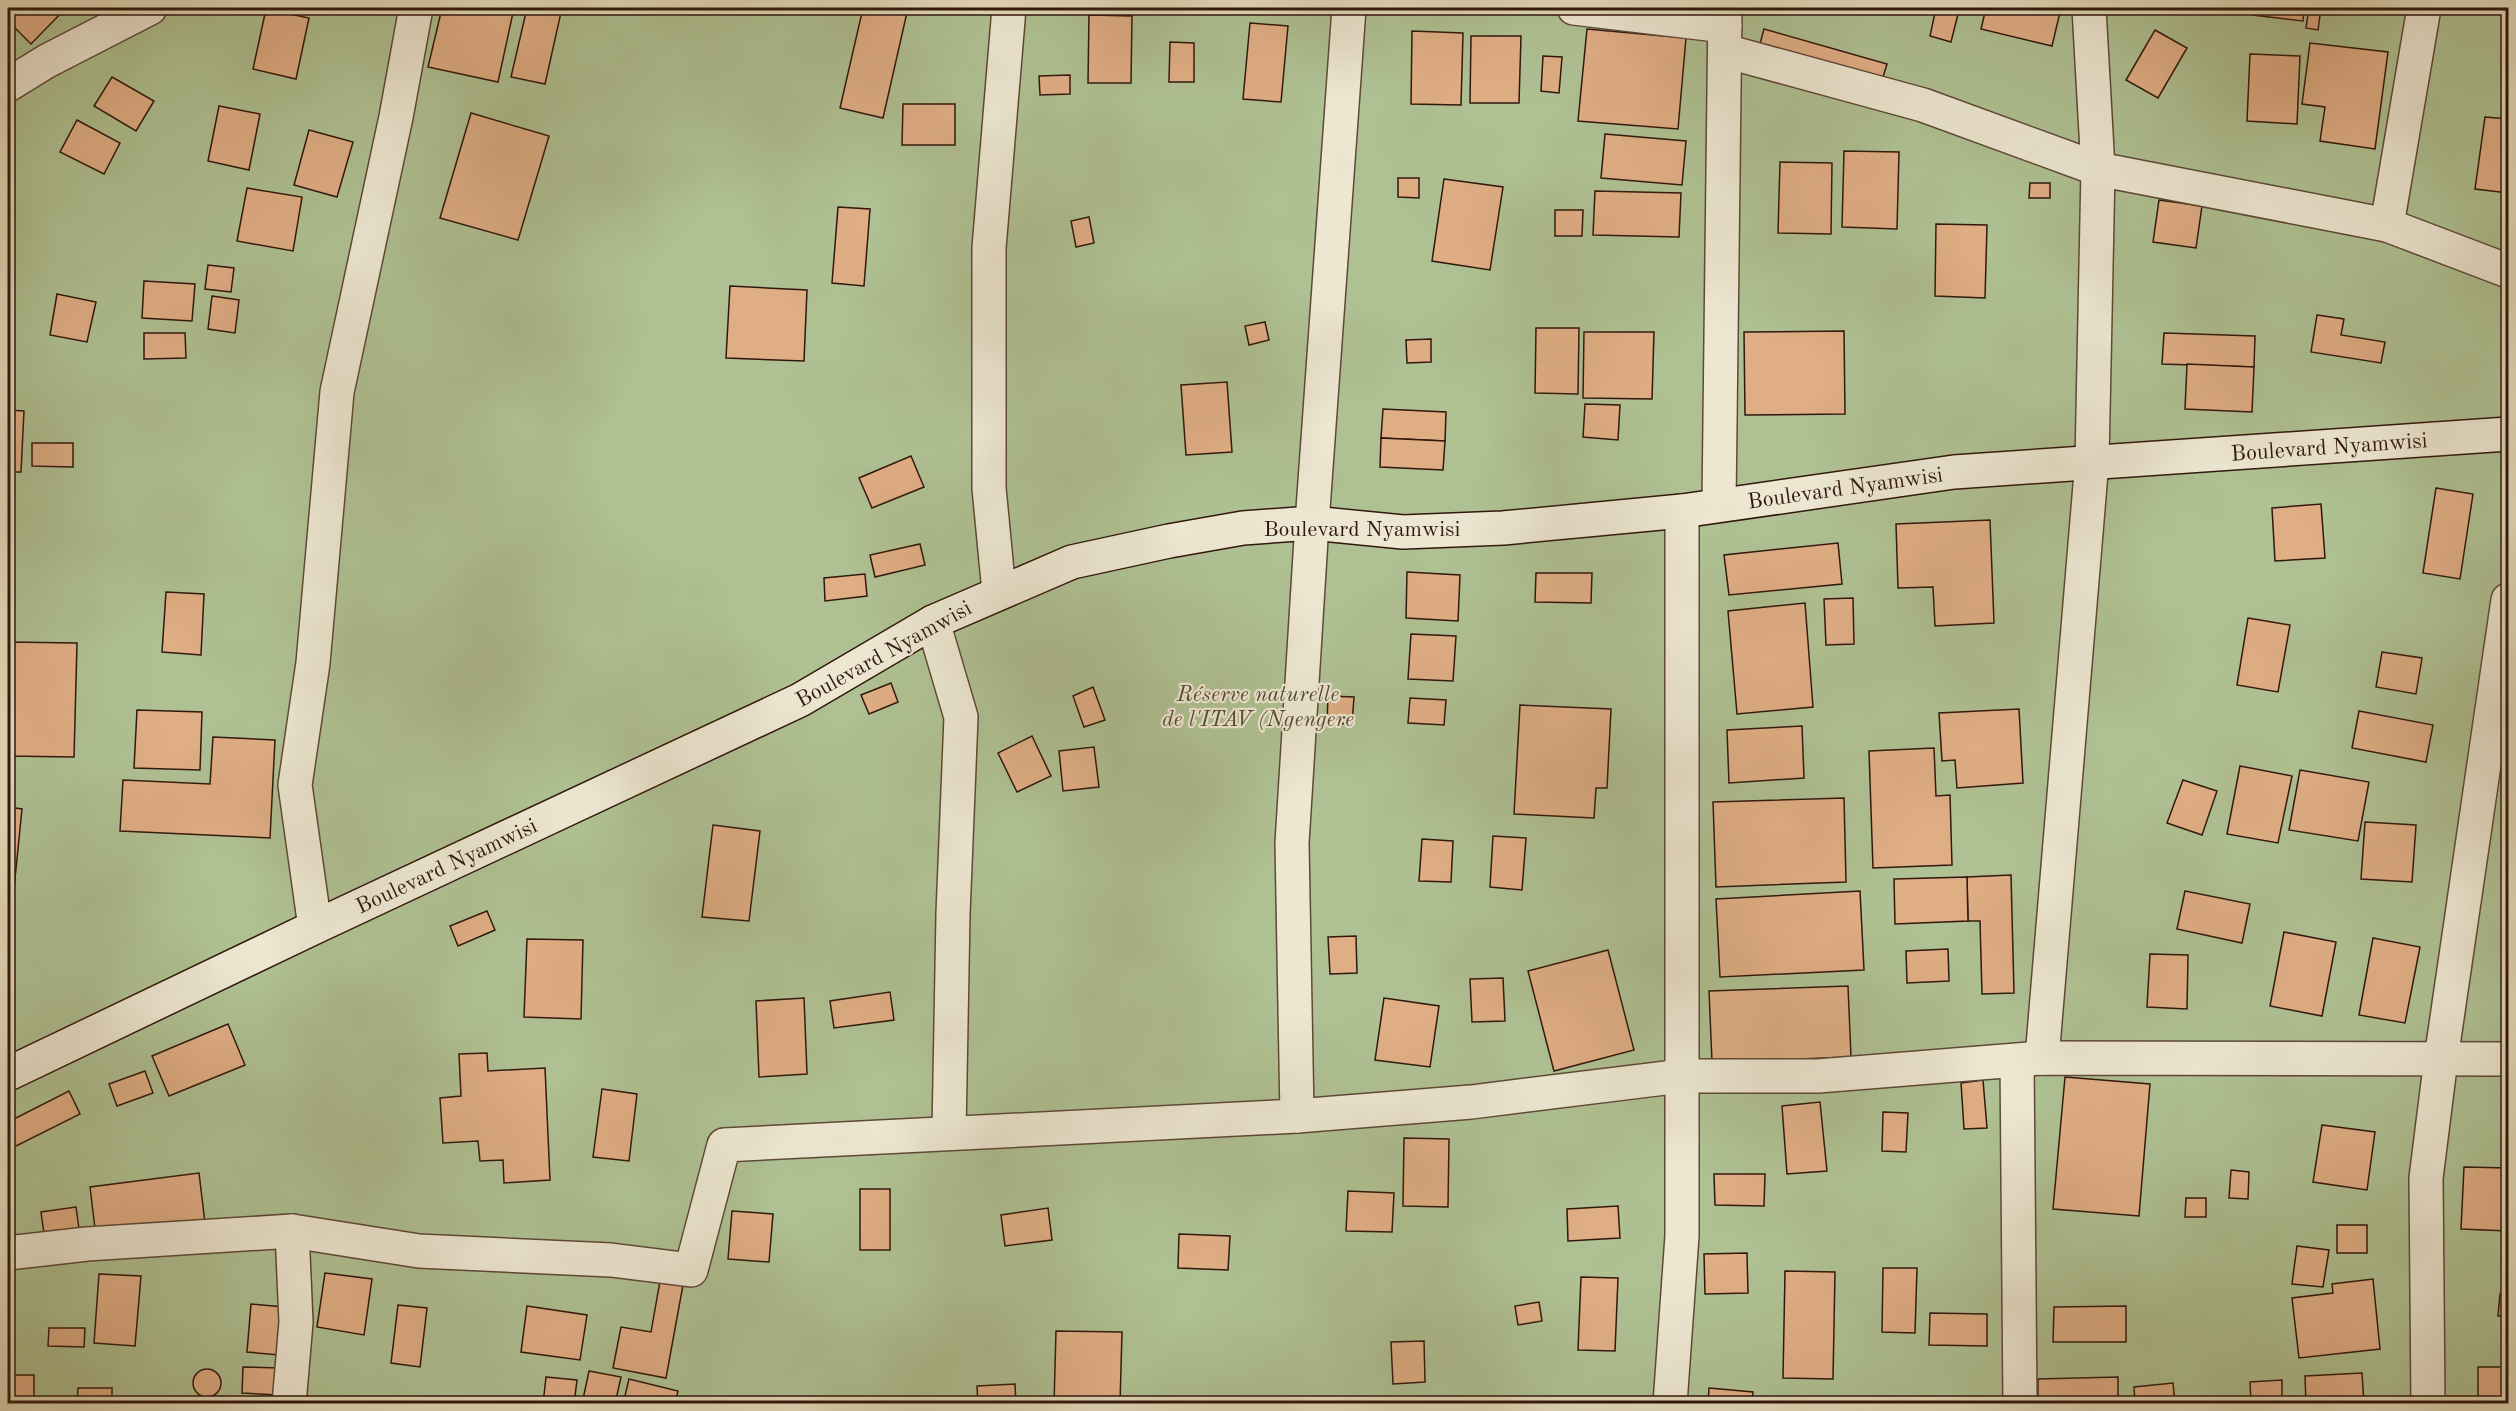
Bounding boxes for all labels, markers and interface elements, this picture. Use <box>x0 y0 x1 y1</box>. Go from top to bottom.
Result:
street label: Boulevard Nyamwisi <box>2230 430 2428 466</box>
street label: Boulevard Nyamwisi <box>1746 464 1944 514</box>
street label: Boulevard Nyamwisi <box>1263 519 1461 541</box>
street label: Boulevard Nyamwisi <box>792 597 976 712</box>
park label: Réserve naturelle de l'ITAV (Ngengere <box>1162 684 1354 731</box>
street label: Boulevard Nyamwisi <box>353 815 541 918</box>

